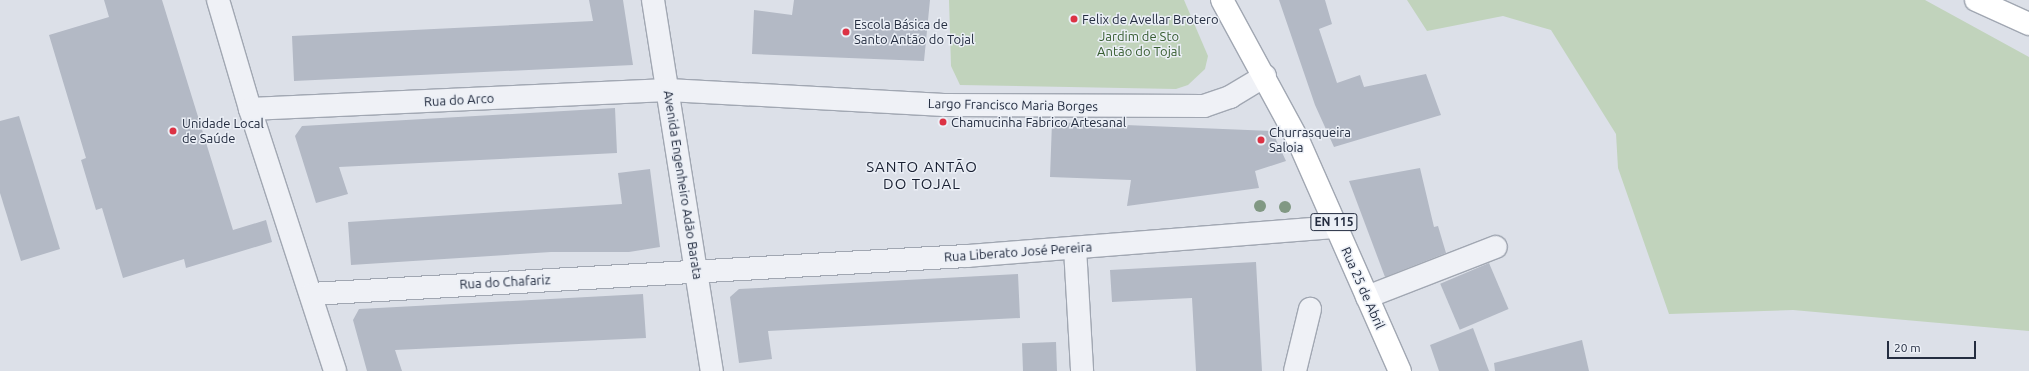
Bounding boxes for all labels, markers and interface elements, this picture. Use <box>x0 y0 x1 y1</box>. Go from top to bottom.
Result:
place label: Felix de Avellar Brotero <box>1082 11 1219 27</box>
marker: Felix de Avellar Brotero <box>1069 14 1079 24</box>
place label: Escola Básica de Santo Antão do Tojal <box>854 17 974 48</box>
marker: Escola Básica de Santo Antão do Tojal <box>841 27 851 37</box>
park label: Jardim de Sto Antão do Tojal <box>1097 29 1181 60</box>
street label: Avenida Engenheiro Adão Barata <box>660 89 706 281</box>
street label: Rua do Arco <box>423 90 495 110</box>
street label: Largo Francisco Maria Borges <box>928 96 1098 114</box>
place label: Chamucinha Fabrico Artesanal <box>951 114 1126 130</box>
place label: Unidade Local de Saúde <box>182 116 264 147</box>
marker: Chamucinha Fabrico Artesanal <box>938 117 948 127</box>
marker: Unidade Local de Saúde <box>167 125 179 137</box>
place label: Churrasqueira Saloia <box>1269 125 1351 156</box>
marker: Churrasqueira Saloia <box>1256 135 1266 145</box>
district label: SANTO ANTÃO DO TOJAL <box>866 157 978 192</box>
road number: EN 115 <box>1310 212 1358 232</box>
street label: Rua Liberato José Pereira <box>943 239 1093 265</box>
street label: Rua 25 de Abril <box>1338 245 1388 331</box>
street label: Rua do Chafariz <box>459 272 551 292</box>
scale bar <box>1889 333 1978 359</box>
text: 20 m <box>1894 341 1921 354</box>

